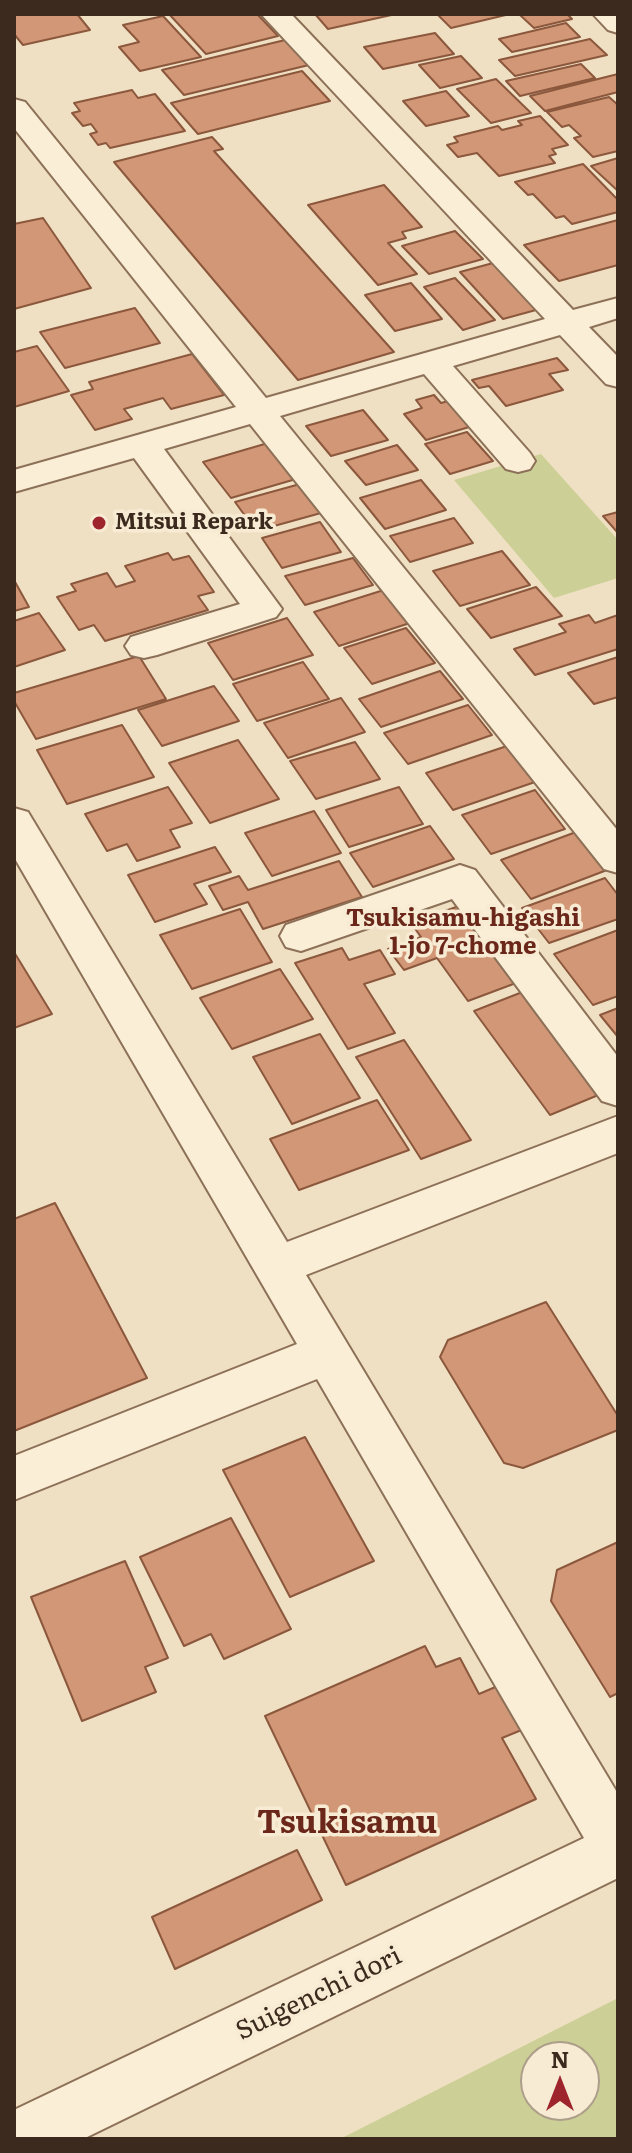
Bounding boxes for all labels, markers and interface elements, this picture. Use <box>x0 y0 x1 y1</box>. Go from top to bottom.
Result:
place label: Mitsui Repark <box>115 510 273 536</box>
marker: Mitsui Repark <box>90 514 108 532</box>
district label: Tsukisamu-higashi 1-jo 7-chome <box>346 905 580 961</box>
district label: Tsukisamu <box>257 1805 437 1843</box>
street label: Suigenchi dori <box>231 1940 407 2048</box>
north arrow <box>520 2041 600 2121</box>
text: N <box>551 2042 569 2075</box>

